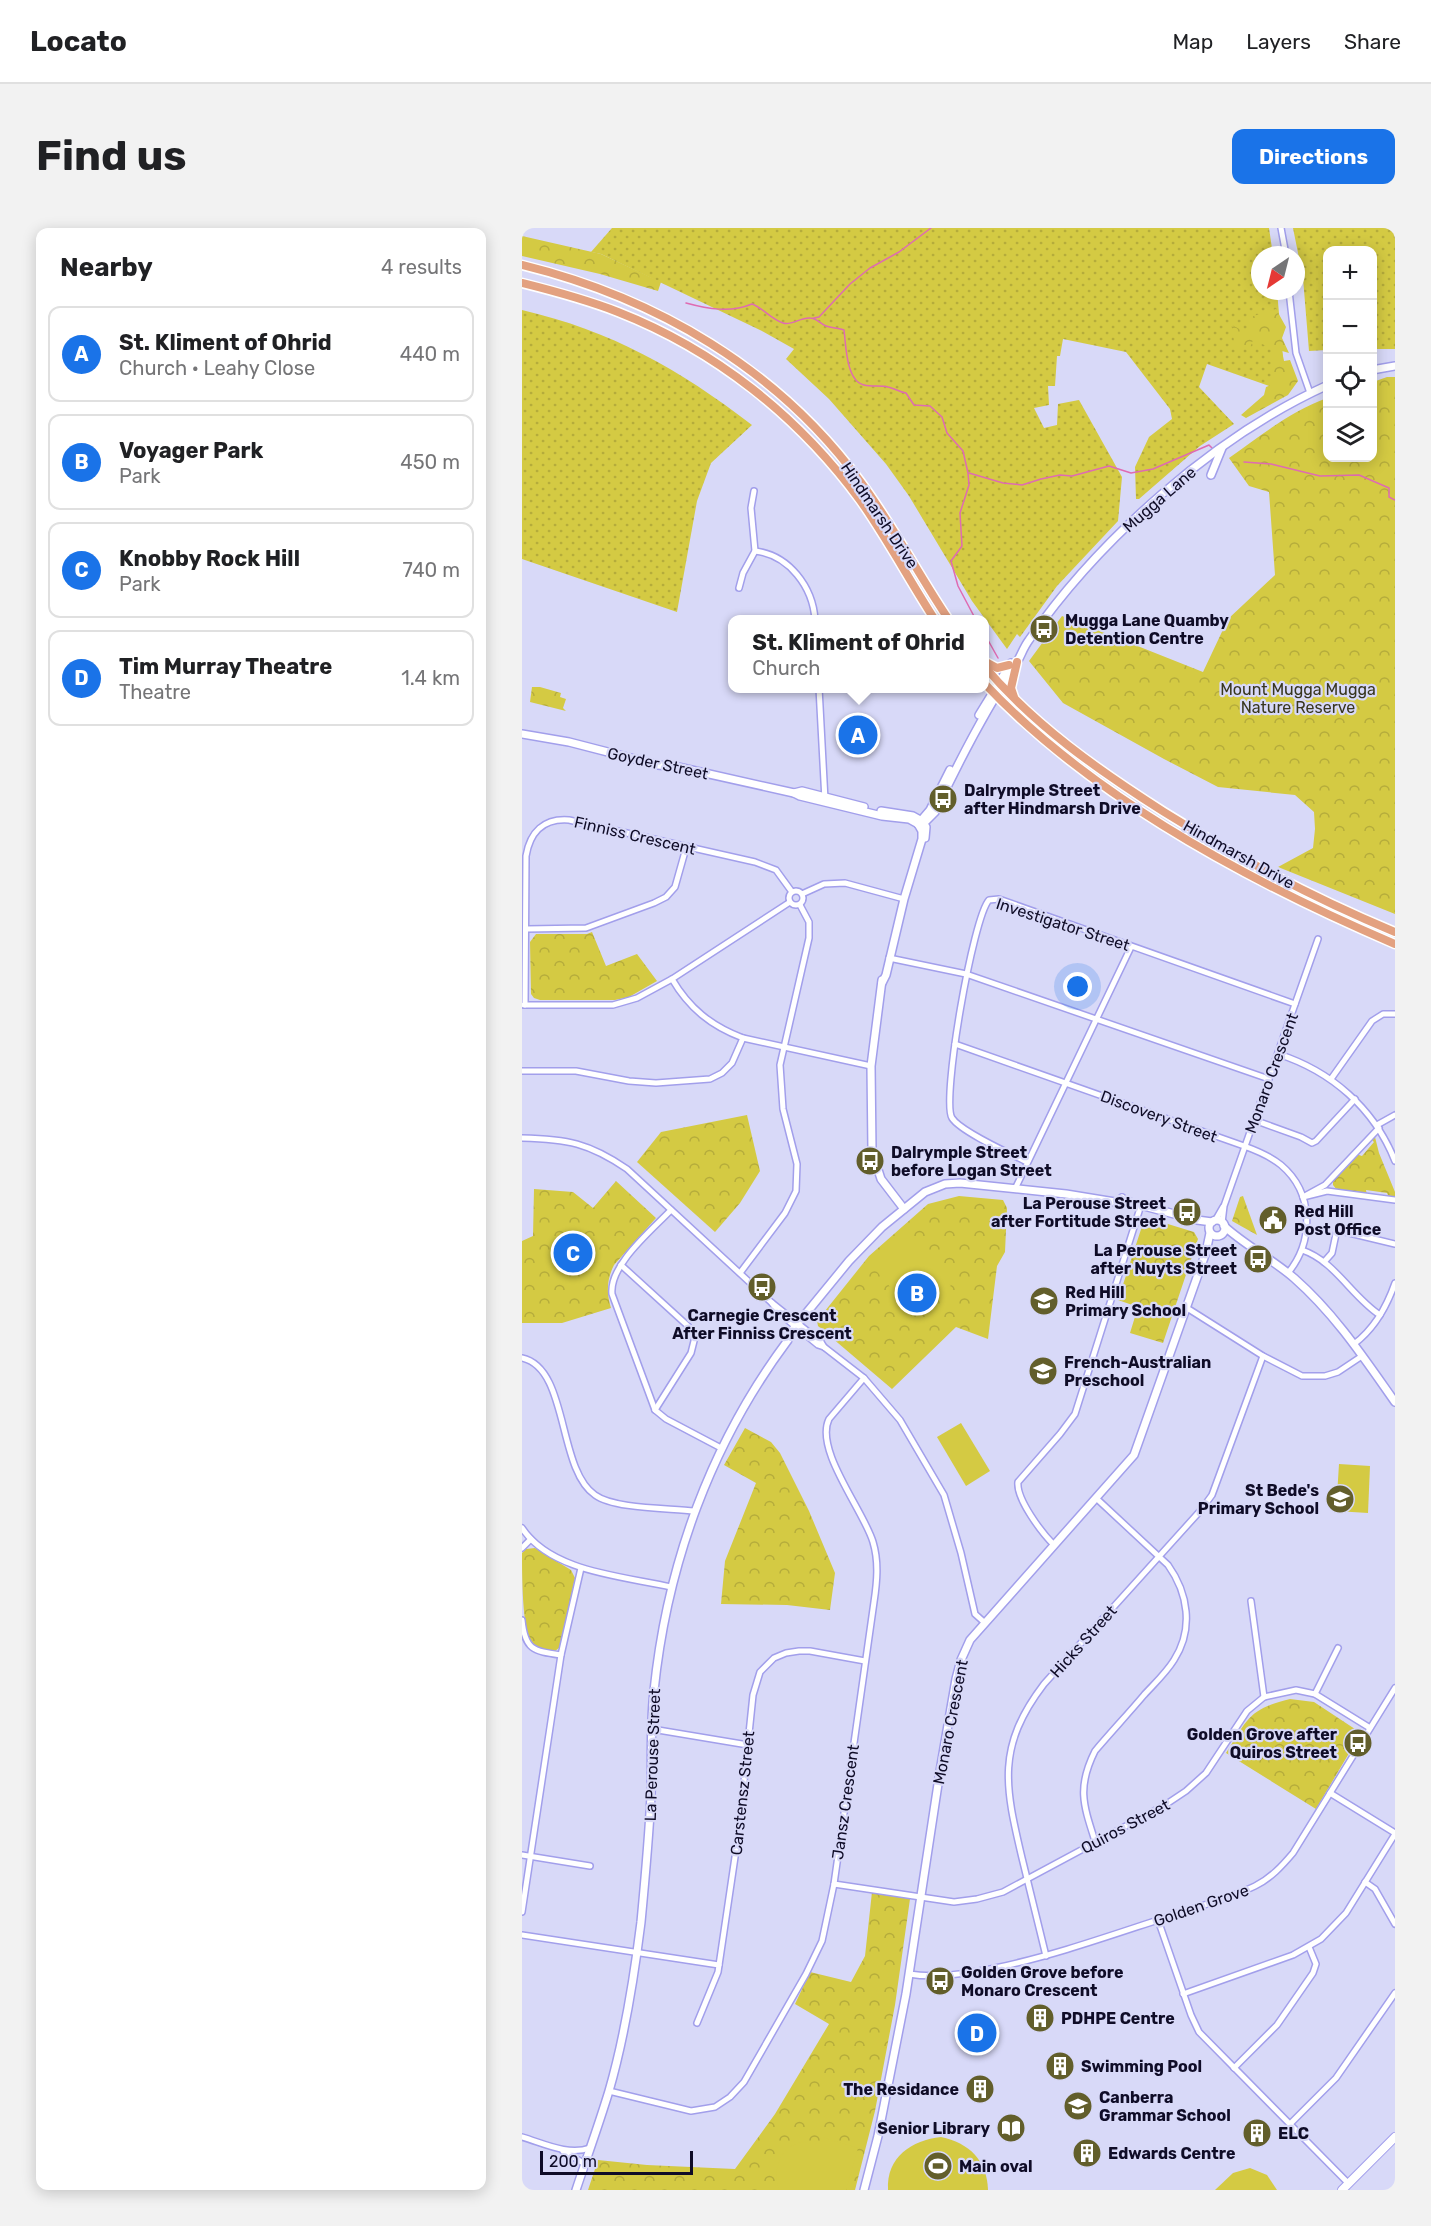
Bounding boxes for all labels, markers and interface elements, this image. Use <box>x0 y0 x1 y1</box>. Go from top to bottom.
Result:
text: Locato <box>30 25 127 58</box>
text: Map <box>1172 29 1213 54</box>
text: Layers <box>1246 29 1311 54</box>
text: Share <box>1344 29 1401 54</box>
button: Directions <box>1232 129 1395 184</box>
text: Find us <box>36 131 187 181</box>
north arrow <box>1251 246 1305 300</box>
map controls <box>1323 246 1377 462</box>
button: + <box>1323 246 1377 300</box>
text: Nearby <box>60 252 153 283</box>
text: 4 results <box>381 255 462 279</box>
button: − <box>1323 300 1377 354</box>
text: St. Kliment of Ohrid <box>119 329 332 356</box>
text: A <box>74 342 89 366</box>
text: 440 m <box>400 342 460 366</box>
button: locate <box>1323 354 1377 408</box>
text: Church · Leahy Close <box>119 356 315 380</box>
button: layers <box>1323 408 1377 462</box>
text: Voyager Park <box>119 437 263 464</box>
text: B <box>74 450 89 474</box>
text: 450 m <box>400 450 460 474</box>
street label: Hindmarsh Drive <box>837 459 922 572</box>
street label: Mugga Lane <box>1119 462 1200 536</box>
text: Park <box>119 464 161 488</box>
text: Knobby Rock Hill <box>119 545 300 572</box>
text: C <box>74 558 89 582</box>
text: 740 m <box>403 558 460 582</box>
text: Park <box>119 572 161 596</box>
place label: Mugga Lane Quamby Detention Centre <box>1065 611 1229 648</box>
bus stop icon: Mugga Lane Quamby Detention Centre <box>1028 613 1060 645</box>
popup <box>728 615 989 693</box>
text: St. Kliment of Ohrid <box>752 629 965 656</box>
text: Tim Murray Theatre <box>119 653 332 680</box>
text: Church <box>752 656 820 680</box>
text: D <box>74 666 89 690</box>
text: 1.4 km <box>401 666 460 690</box>
text: Theatre <box>119 680 191 704</box>
park label: Mount Mugga Mugga Nature Reserve <box>1220 680 1376 717</box>
pin: A <box>838 712 878 758</box>
street label: Goyder Street <box>606 744 710 783</box>
place label: Dalrymple Street after Hindmarsh Drive <box>964 781 1141 818</box>
bus stop icon: Dalrymple Street after Hindmarsh Drive <box>927 783 959 815</box>
street label: Finniss Crescent <box>572 812 697 859</box>
street label: Hindmarsh Drive <box>1180 816 1298 893</box>
street label: Investigator Street <box>994 894 1132 955</box>
your location <box>1063 972 1092 1001</box>
street label: Monaro Crescent <box>1241 1010 1302 1136</box>
street label: Discovery Street <box>1098 1087 1220 1146</box>
place label: Dalrymple Street before Logan Street <box>891 1143 1052 1180</box>
bus stop icon: Dalrymple Street before Logan Street <box>854 1145 886 1177</box>
place label: La Perouse Street after Fortitude Street <box>991 1194 1167 1231</box>
bus stop icon: La Perouse Street after Fortitude Street <box>1171 1196 1203 1228</box>
place label: Red Hill Post Office <box>1294 1202 1381 1239</box>
public building icon: Red Hill Post Office <box>1257 1204 1289 1236</box>
pin: C <box>554 1230 592 1276</box>
place label: La Perouse Street after Nuyts Street <box>1090 1241 1238 1278</box>
bus stop icon: La Perouse Street after Nuyts Street <box>1242 1243 1274 1275</box>
pin: B <box>898 1270 936 1316</box>
bus stop icon: Carnegie Crescent After Finniss Crescent <box>746 1271 778 1303</box>
place label: Red Hill Primary School <box>1065 1283 1186 1320</box>
school or university icon: Red Hill Primary School <box>1028 1285 1060 1317</box>
place label: Carnegie Crescent After Finniss Crescent <box>672 1306 852 1343</box>
place label: French-Australian Preschool <box>1064 1353 1211 1390</box>
school or university icon: French-Australian Preschool <box>1027 1355 1059 1387</box>
place label: St Bede's Primary School <box>1198 1481 1319 1518</box>
school or university icon: St Bede's Primary School <box>1324 1483 1356 1515</box>
street label: Hicks Street <box>1046 1601 1121 1681</box>
street label: Monaro Crescent <box>929 1658 972 1786</box>
street label: La Perouse Street <box>641 1688 664 1822</box>
place label: Golden Grove after Quiros Street <box>1187 1725 1338 1762</box>
bus stop icon: Golden Grove after Quiros Street <box>1342 1727 1374 1759</box>
street label: Carstensz Street <box>727 1730 758 1856</box>
street label: Jansz Crescent <box>828 1743 863 1861</box>
street label: Quiros Street <box>1078 1795 1173 1858</box>
street label: Golden Grove <box>1151 1880 1251 1931</box>
place label: Golden Grove before Monaro Crescent <box>961 1963 1123 2000</box>
bus stop icon: Golden Grove before Monaro Crescent <box>924 1965 956 1997</box>
building icon: PDHPE Centre <box>1024 2002 1056 2034</box>
place label: PDHPE Centre <box>1061 2009 1175 2028</box>
pin: D <box>958 2010 996 2056</box>
building icon: Swimming Pool <box>1044 2050 1076 2082</box>
place label: Swimming Pool <box>1081 2057 1202 2076</box>
building icon: The Residance <box>964 2073 996 2105</box>
place label: The Residance <box>843 2080 959 2099</box>
place label: Canberra Grammar School <box>1099 2088 1231 2125</box>
school or university icon: Canberra Grammar School <box>1062 2090 1094 2122</box>
library icon: Senior Library <box>995 2112 1027 2144</box>
building icon: ELC <box>1241 2117 1273 2149</box>
place label: Senior Library <box>877 2119 990 2138</box>
place label: ELC <box>1278 2124 1309 2143</box>
building icon: Edwards Centre <box>1071 2137 1103 2169</box>
place label: Edwards Centre <box>1108 2144 1235 2163</box>
scale bar <box>540 2148 693 2176</box>
sports icon: Main oval <box>922 2150 954 2182</box>
text: 200 m <box>549 2152 597 2171</box>
place label: Main oval <box>959 2157 1033 2176</box>

